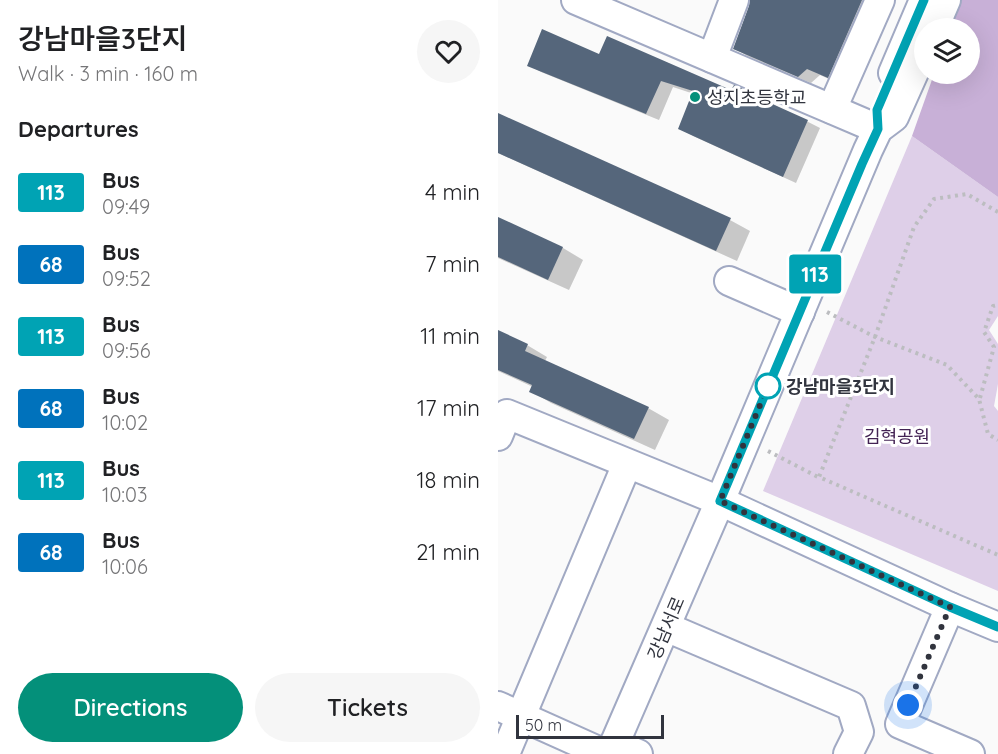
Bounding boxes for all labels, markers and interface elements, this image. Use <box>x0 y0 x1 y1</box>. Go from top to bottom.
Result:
map controls <box>914 18 980 84</box>
button: layers <box>914 18 980 84</box>
button: heart <box>417 20 480 83</box>
text: 강남마을3단지 <box>18 21 188 56</box>
text: Walk · 3 min · 160 m <box>18 61 198 86</box>
place label: 성지초등학교 <box>707 86 806 109</box>
marker: 성지초등학교 <box>688 90 702 104</box>
text: Departures <box>18 115 139 143</box>
text: Bus <box>102 166 140 194</box>
text: 4 min <box>425 178 480 206</box>
text: 113 <box>37 179 65 205</box>
text: 09:49 <box>102 194 150 219</box>
text: Bus <box>102 238 140 266</box>
text: 7 min <box>425 250 480 278</box>
text: 68 <box>39 251 63 277</box>
line badge: 113 <box>780 254 850 294</box>
text: 113 <box>801 261 829 287</box>
text: 09:52 <box>102 266 151 291</box>
text: Bus <box>102 310 140 338</box>
text: 11 min <box>420 322 480 350</box>
text: 113 <box>37 323 65 349</box>
text: 09:56 <box>102 338 150 363</box>
marker: 강남마을3단지 <box>755 373 781 399</box>
place label: 강남마을3단지 <box>786 375 895 398</box>
text: Bus <box>102 382 140 410</box>
text: 17 min <box>417 394 480 422</box>
text: 68 <box>39 395 63 421</box>
text: 10:02 <box>102 410 148 435</box>
park label: 김혁공원 <box>864 425 930 448</box>
text: Bus <box>102 454 140 482</box>
text: 18 min <box>416 466 480 494</box>
text: 113 <box>37 467 65 493</box>
text: 10:03 <box>102 482 147 507</box>
text: Bus <box>102 526 140 554</box>
text: 21 min <box>416 538 480 566</box>
text: 68 <box>39 539 63 565</box>
text: 10:06 <box>102 554 148 579</box>
street label: 강남서로 <box>642 593 690 663</box>
button: Directions <box>18 673 243 742</box>
button: Tickets <box>255 673 480 742</box>
your location <box>893 690 923 720</box>
scale bar <box>516 712 664 740</box>
text: 50 m <box>525 715 562 735</box>

